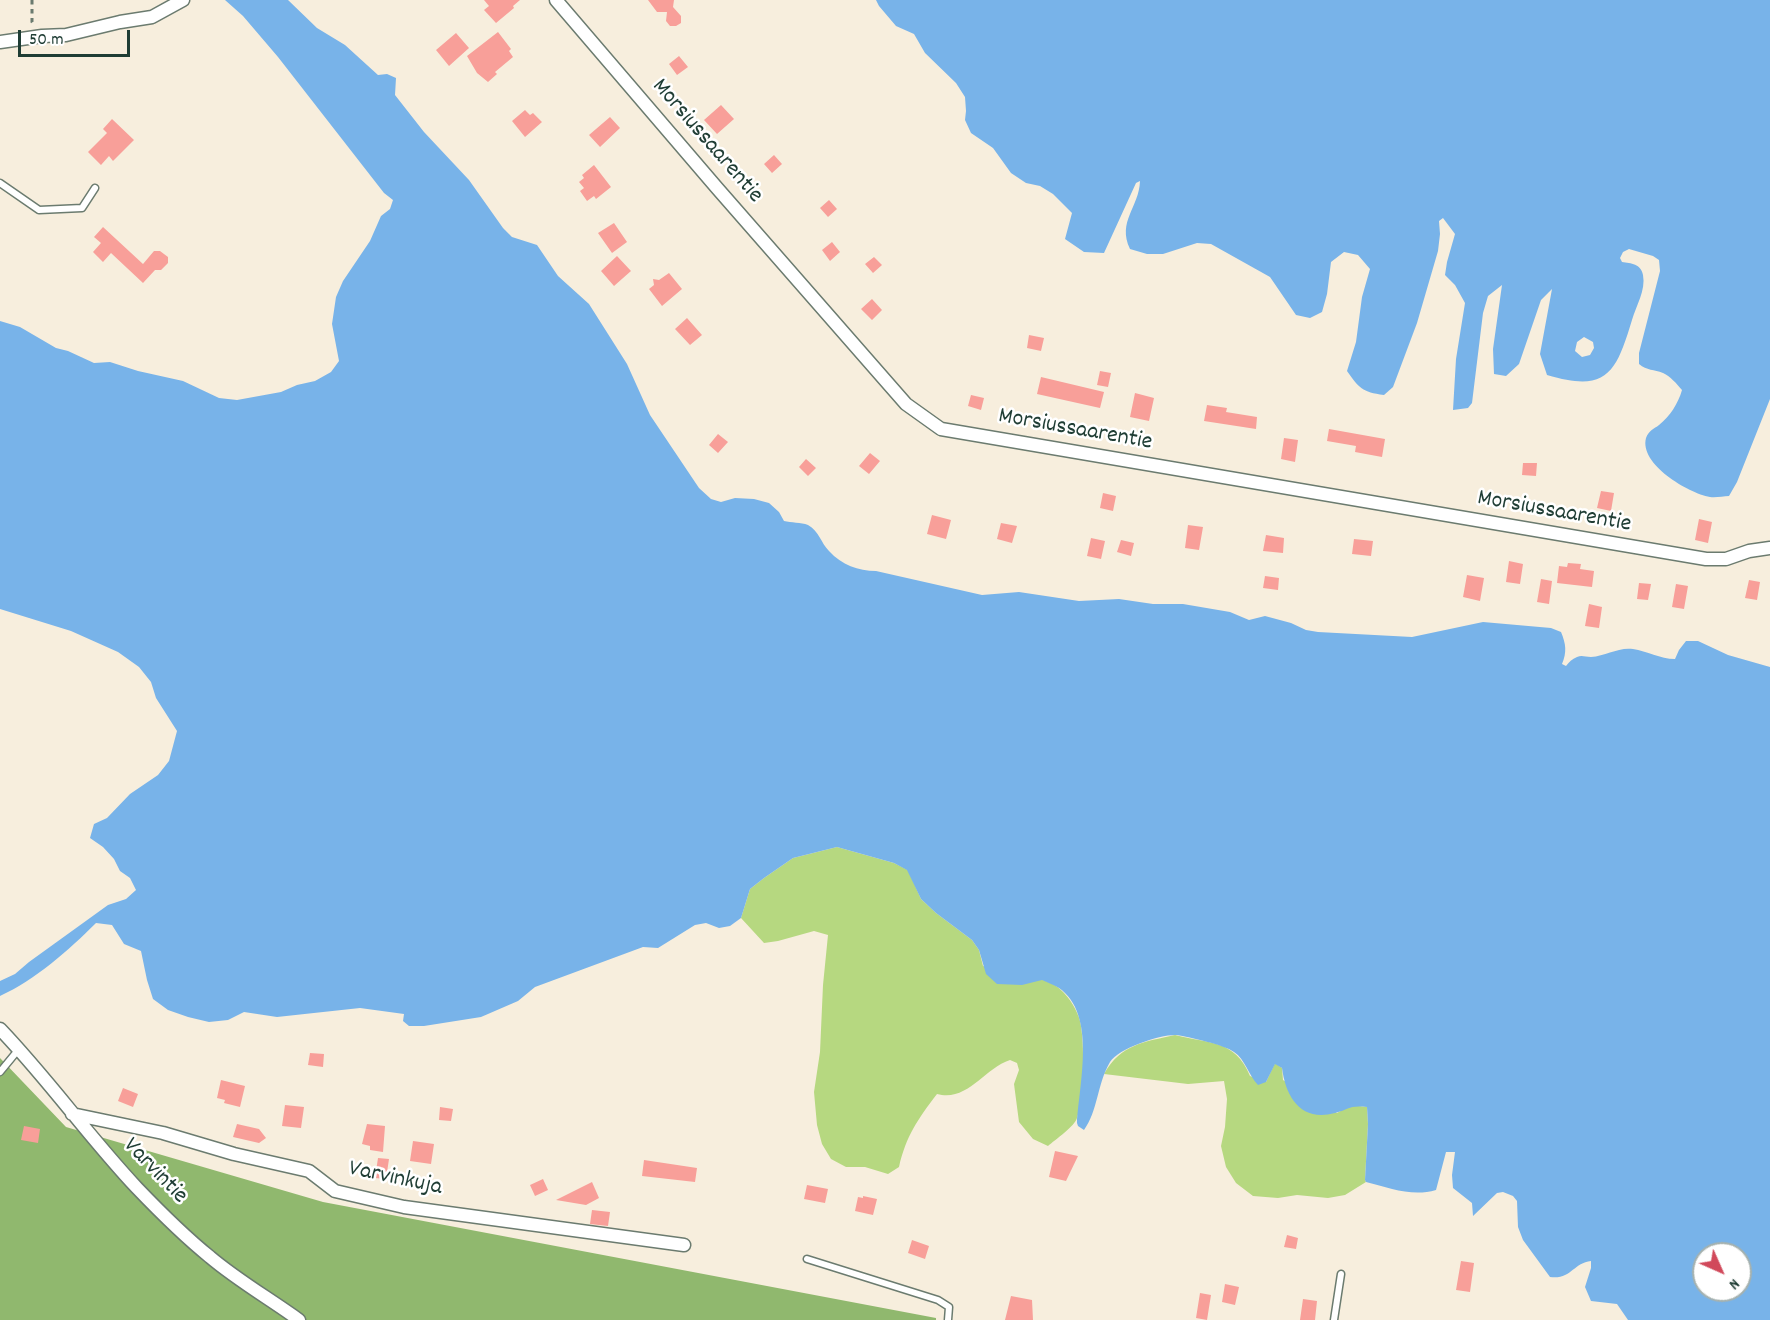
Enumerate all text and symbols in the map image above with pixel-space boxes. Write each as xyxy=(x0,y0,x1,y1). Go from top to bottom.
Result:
scale bar xyxy=(21,18,134,56)
text: 50 m xyxy=(29,28,64,53)
street label: Morsiussaarentie xyxy=(644,74,768,210)
street label: Morsiussaarentie xyxy=(996,403,1154,459)
street label: Morsiussaarentie xyxy=(1475,485,1633,541)
street label: Varvintie xyxy=(116,1133,192,1211)
street label: Varvinkuja xyxy=(346,1156,444,1204)
north arrow xyxy=(1692,1242,1752,1302)
text: N xyxy=(1723,1273,1745,1295)

